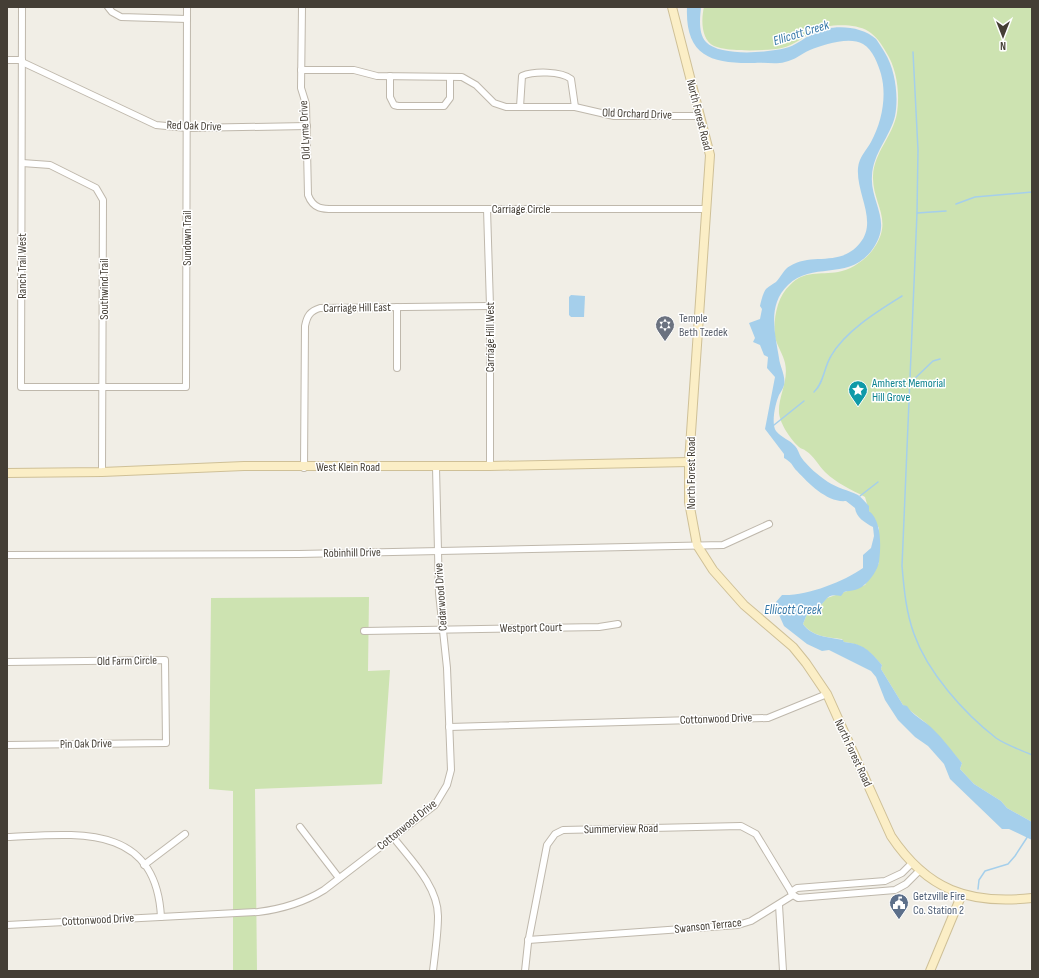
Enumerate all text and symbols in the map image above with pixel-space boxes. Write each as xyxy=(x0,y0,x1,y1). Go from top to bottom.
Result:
north arrow xyxy=(983,16,1023,56)
water label: Ellicott Creek xyxy=(771,17,832,49)
text: N xyxy=(1000,39,1006,52)
street label: North Forest Road xyxy=(683,78,715,152)
street label: Old Lyme Drive xyxy=(296,100,314,160)
street label: Old Orchard Drive xyxy=(602,105,672,123)
street label: Red Oak Drive xyxy=(166,118,222,134)
street label: Carriage Circle xyxy=(492,202,550,217)
street label: Sundown Trail xyxy=(180,210,195,266)
street label: Ranch Trail West xyxy=(15,233,30,299)
street label: Southwind Trail xyxy=(97,258,112,320)
street label: Carriage Hill East xyxy=(323,300,391,316)
street label: Carriage Hill West xyxy=(483,301,498,372)
place label: Temple Beth Tzedek xyxy=(679,311,728,340)
synagogue icon: Temple Beth Tzedek xyxy=(654,314,676,342)
place label: Amherst Memorial Hill Grove xyxy=(871,376,945,405)
place icon: Amherst Memorial Hill Grove xyxy=(847,379,869,407)
street label: North Forest Road xyxy=(684,437,699,509)
street label: West Klein Road xyxy=(316,460,380,475)
street label: Robinhill Drive xyxy=(323,545,381,561)
street label: Cedarwood Drive xyxy=(431,562,451,632)
water label: Ellicott Creek xyxy=(764,602,823,618)
street label: Westport Court xyxy=(500,620,563,636)
street label: Old Farm Circle xyxy=(97,653,157,669)
street label: Cottonwood Drive xyxy=(679,710,753,728)
street label: North Forest Road xyxy=(831,717,875,789)
street label: Pin Oak Drive xyxy=(60,736,112,752)
street label: Cottonwood Drive xyxy=(374,796,440,854)
street label: Summerview Road xyxy=(584,821,658,837)
place label: Getzville Fire Co. Station 2 xyxy=(913,889,965,918)
public building icon: Getzville Fire Co. Station 2 xyxy=(888,892,910,920)
street label: Cottonwood Drive xyxy=(61,911,135,929)
street label: Swanson Terrace xyxy=(674,915,743,937)

